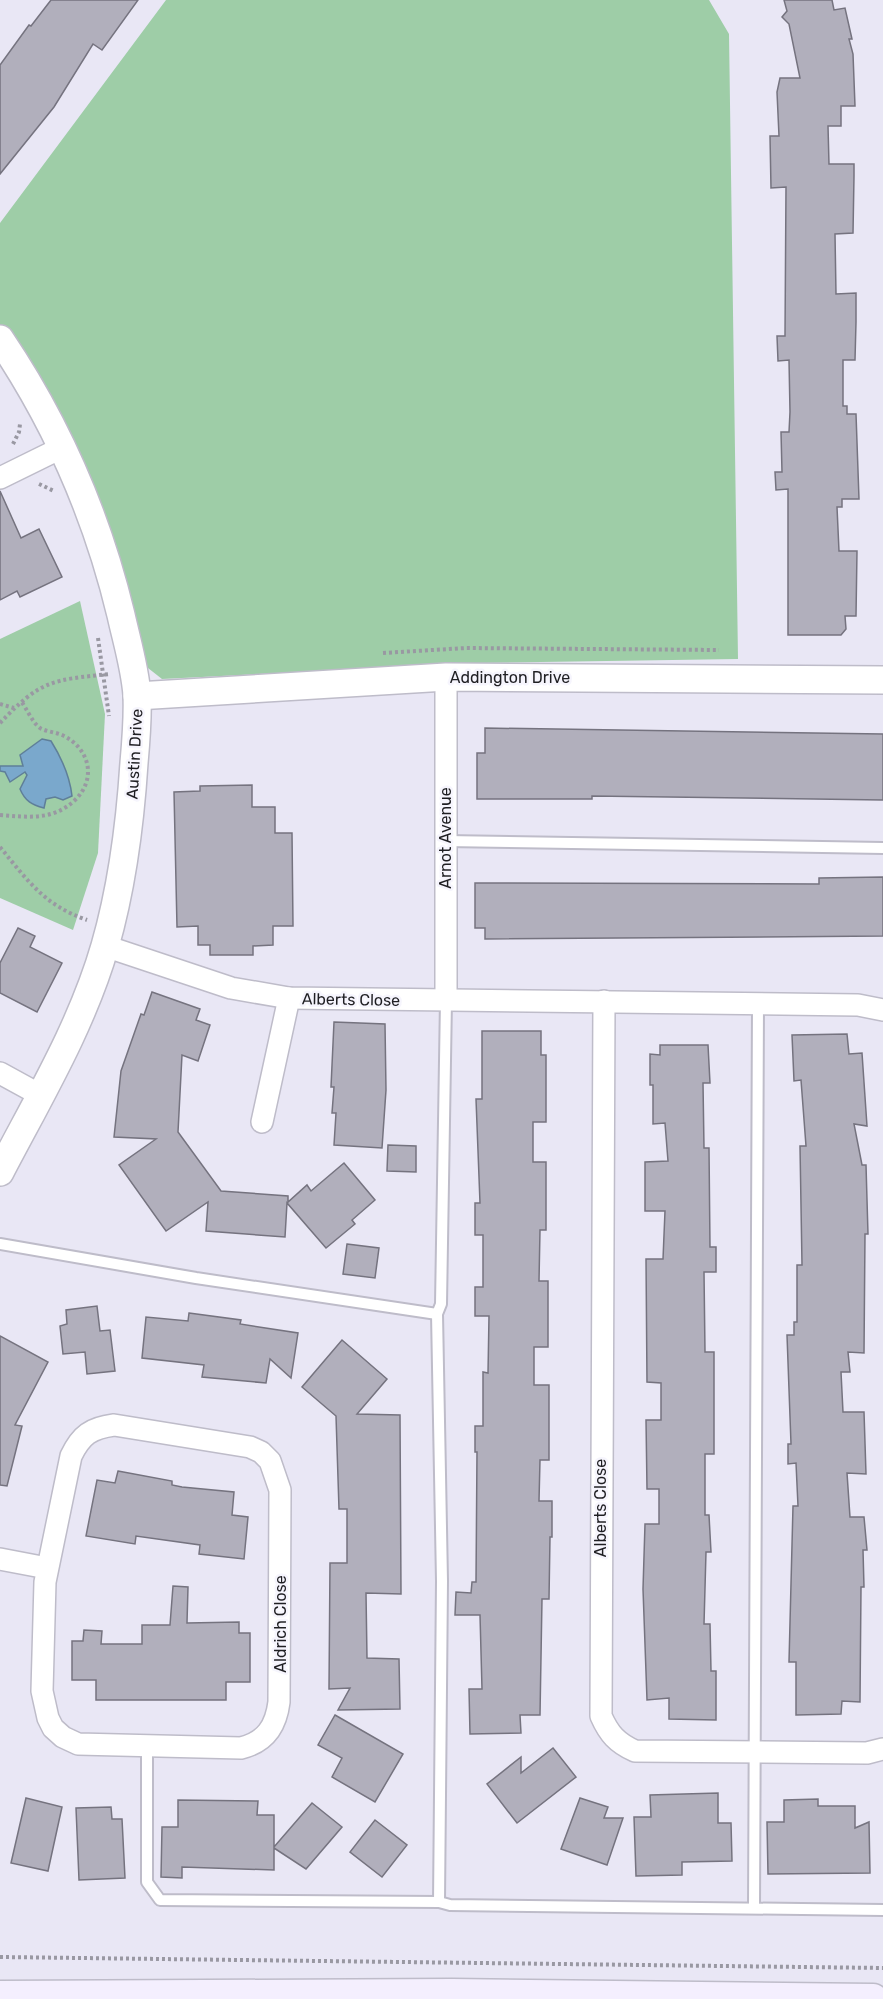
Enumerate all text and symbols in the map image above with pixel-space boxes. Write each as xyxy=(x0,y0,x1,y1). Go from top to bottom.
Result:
street label: Addington Drive xyxy=(450,668,570,687)
street label: Austin Drive xyxy=(123,708,146,800)
street label: Arnot Avenue xyxy=(436,787,455,889)
street label: Alberts Close xyxy=(302,989,400,1010)
street label: Alberts Close xyxy=(591,1459,610,1557)
street label: Aldrich Close xyxy=(271,1575,290,1673)

